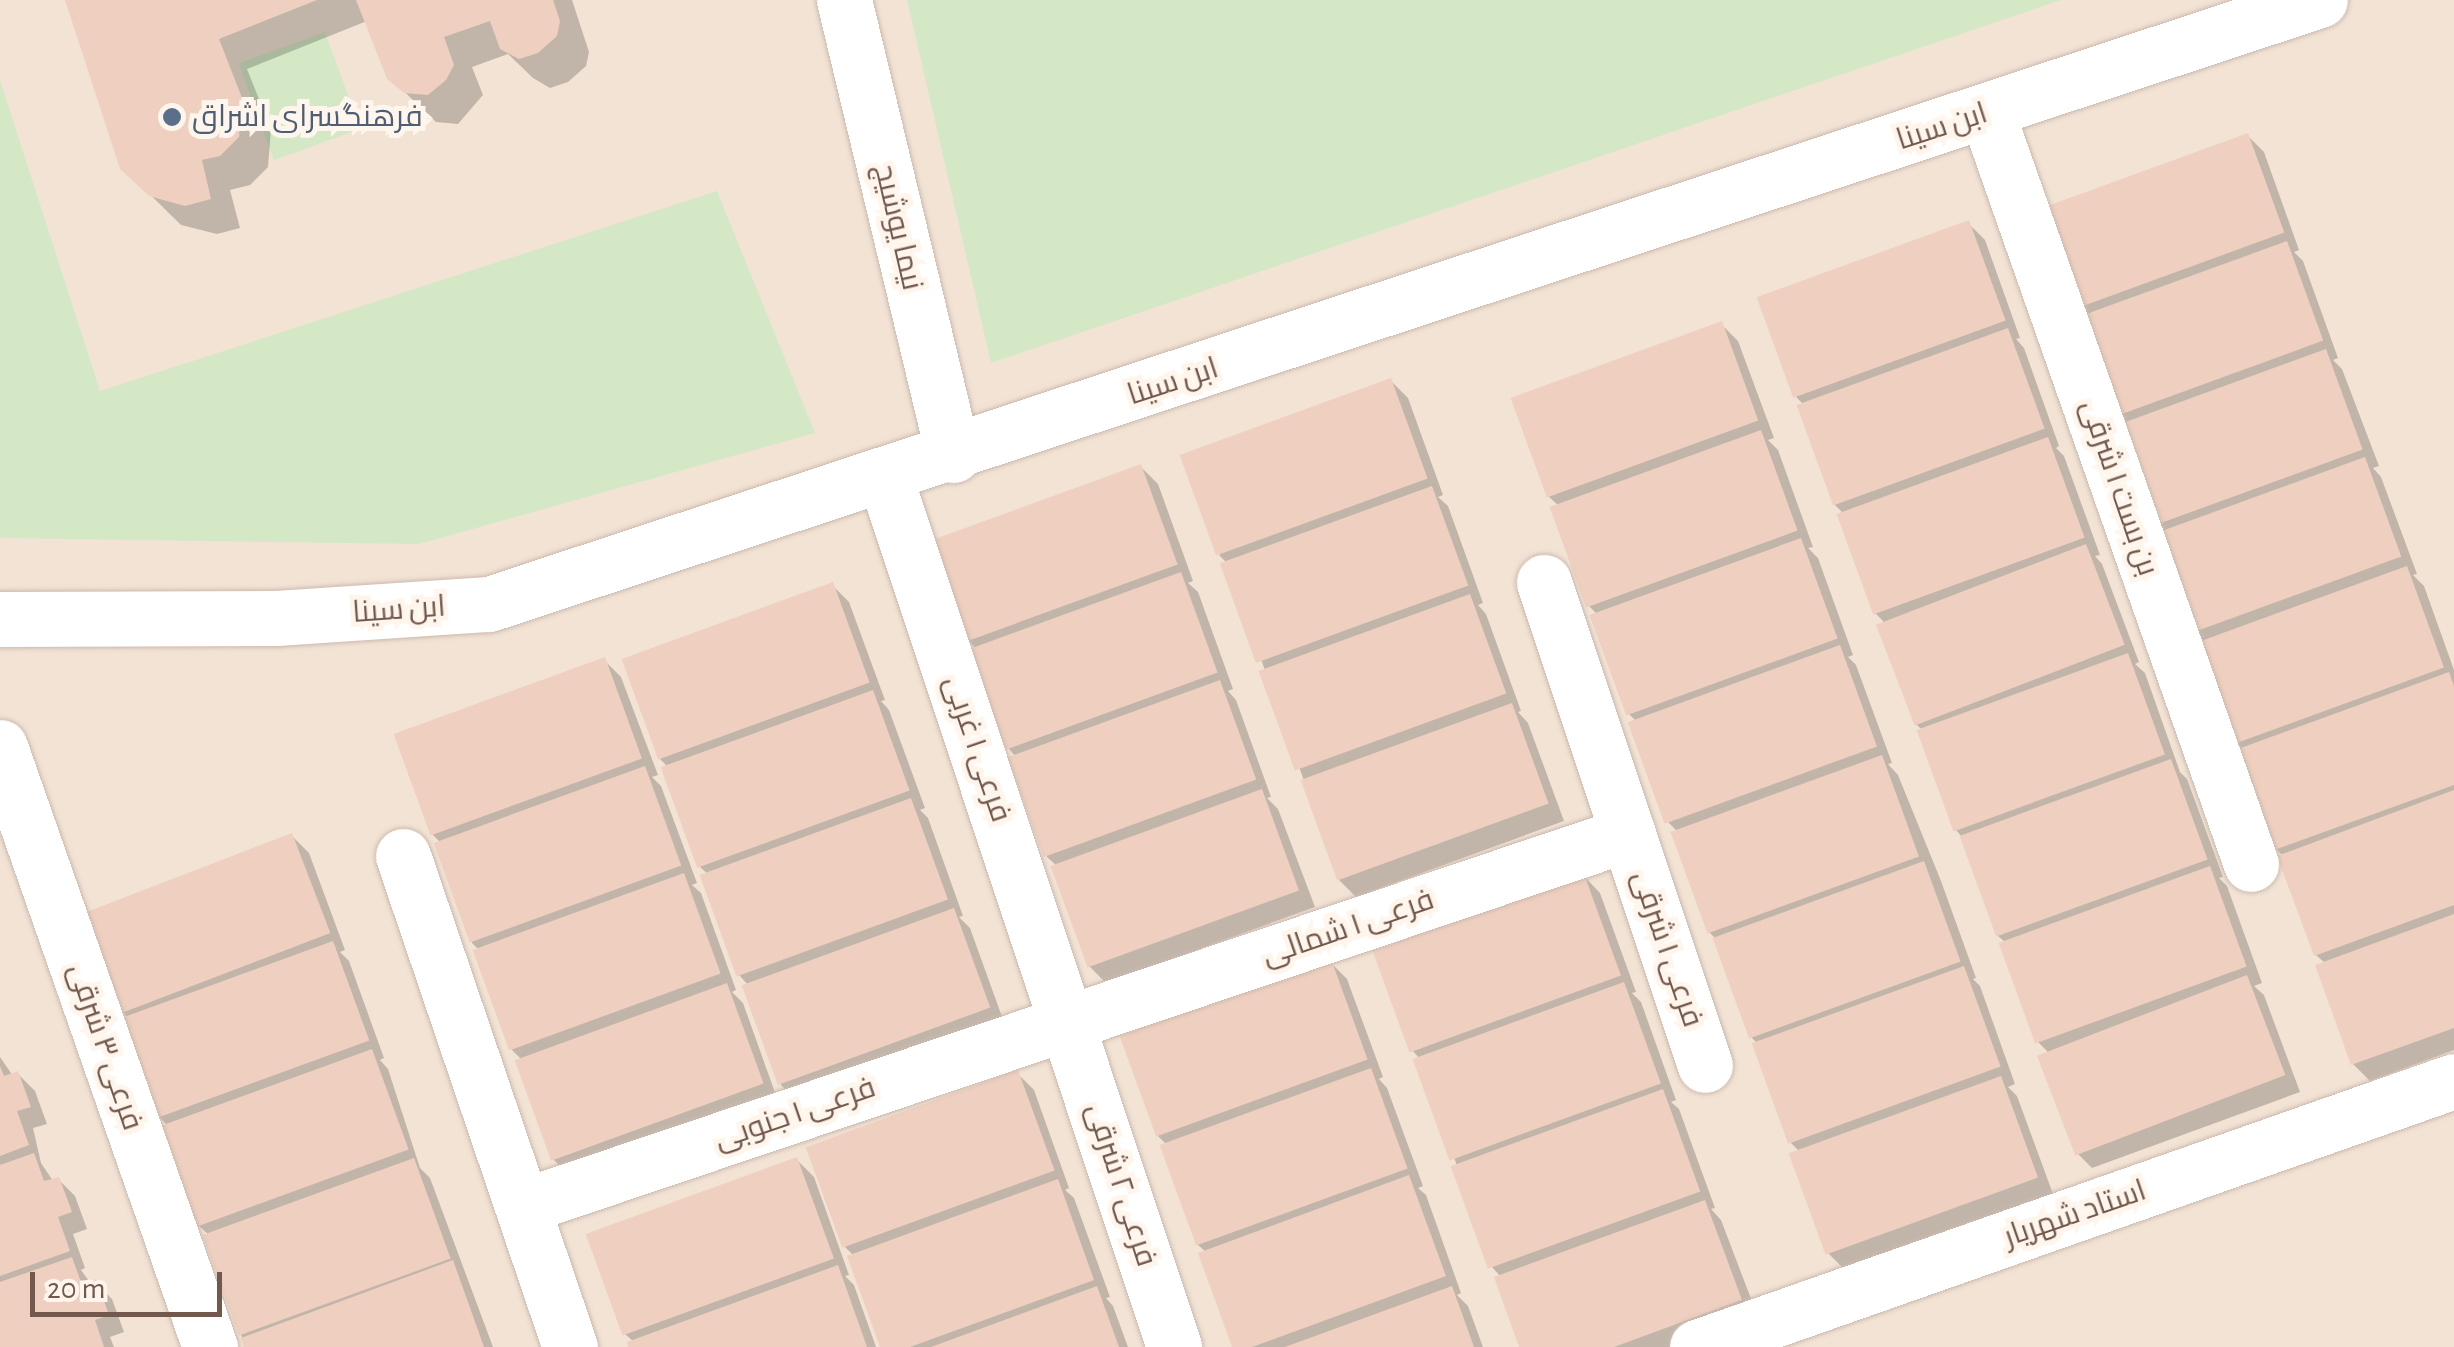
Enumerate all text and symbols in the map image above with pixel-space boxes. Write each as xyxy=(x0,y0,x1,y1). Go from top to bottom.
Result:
street label: ابن سینا xyxy=(1892,95,1992,159)
place label: فرهنگسرای اشراق xyxy=(192,99,423,135)
marker: فرهنگسرای اشراق xyxy=(161,106,183,128)
street label: نیما یوشیج xyxy=(866,160,930,294)
street label: ابن سینا xyxy=(1123,350,1223,414)
street label: بن بست ۱ شرقی xyxy=(2072,395,2166,581)
street label: ابن سینا xyxy=(351,589,447,631)
street label: فرعی ۱ غربی xyxy=(935,671,1019,827)
street label: فرعی ۱ شرقی xyxy=(1623,866,1711,1032)
street label: فرعی ۱ شمالی xyxy=(1257,882,1439,974)
street label: فرعی ۳ شرقی xyxy=(60,959,150,1135)
street label: فرعی ۱ جنوبی xyxy=(710,1070,880,1158)
street label: فرعی ۲ شرقی xyxy=(1078,1099,1164,1271)
street label: استاد شهریار xyxy=(1999,1173,2151,1255)
scale bar xyxy=(35,1252,228,1314)
text: 20 m xyxy=(47,1274,105,1304)

